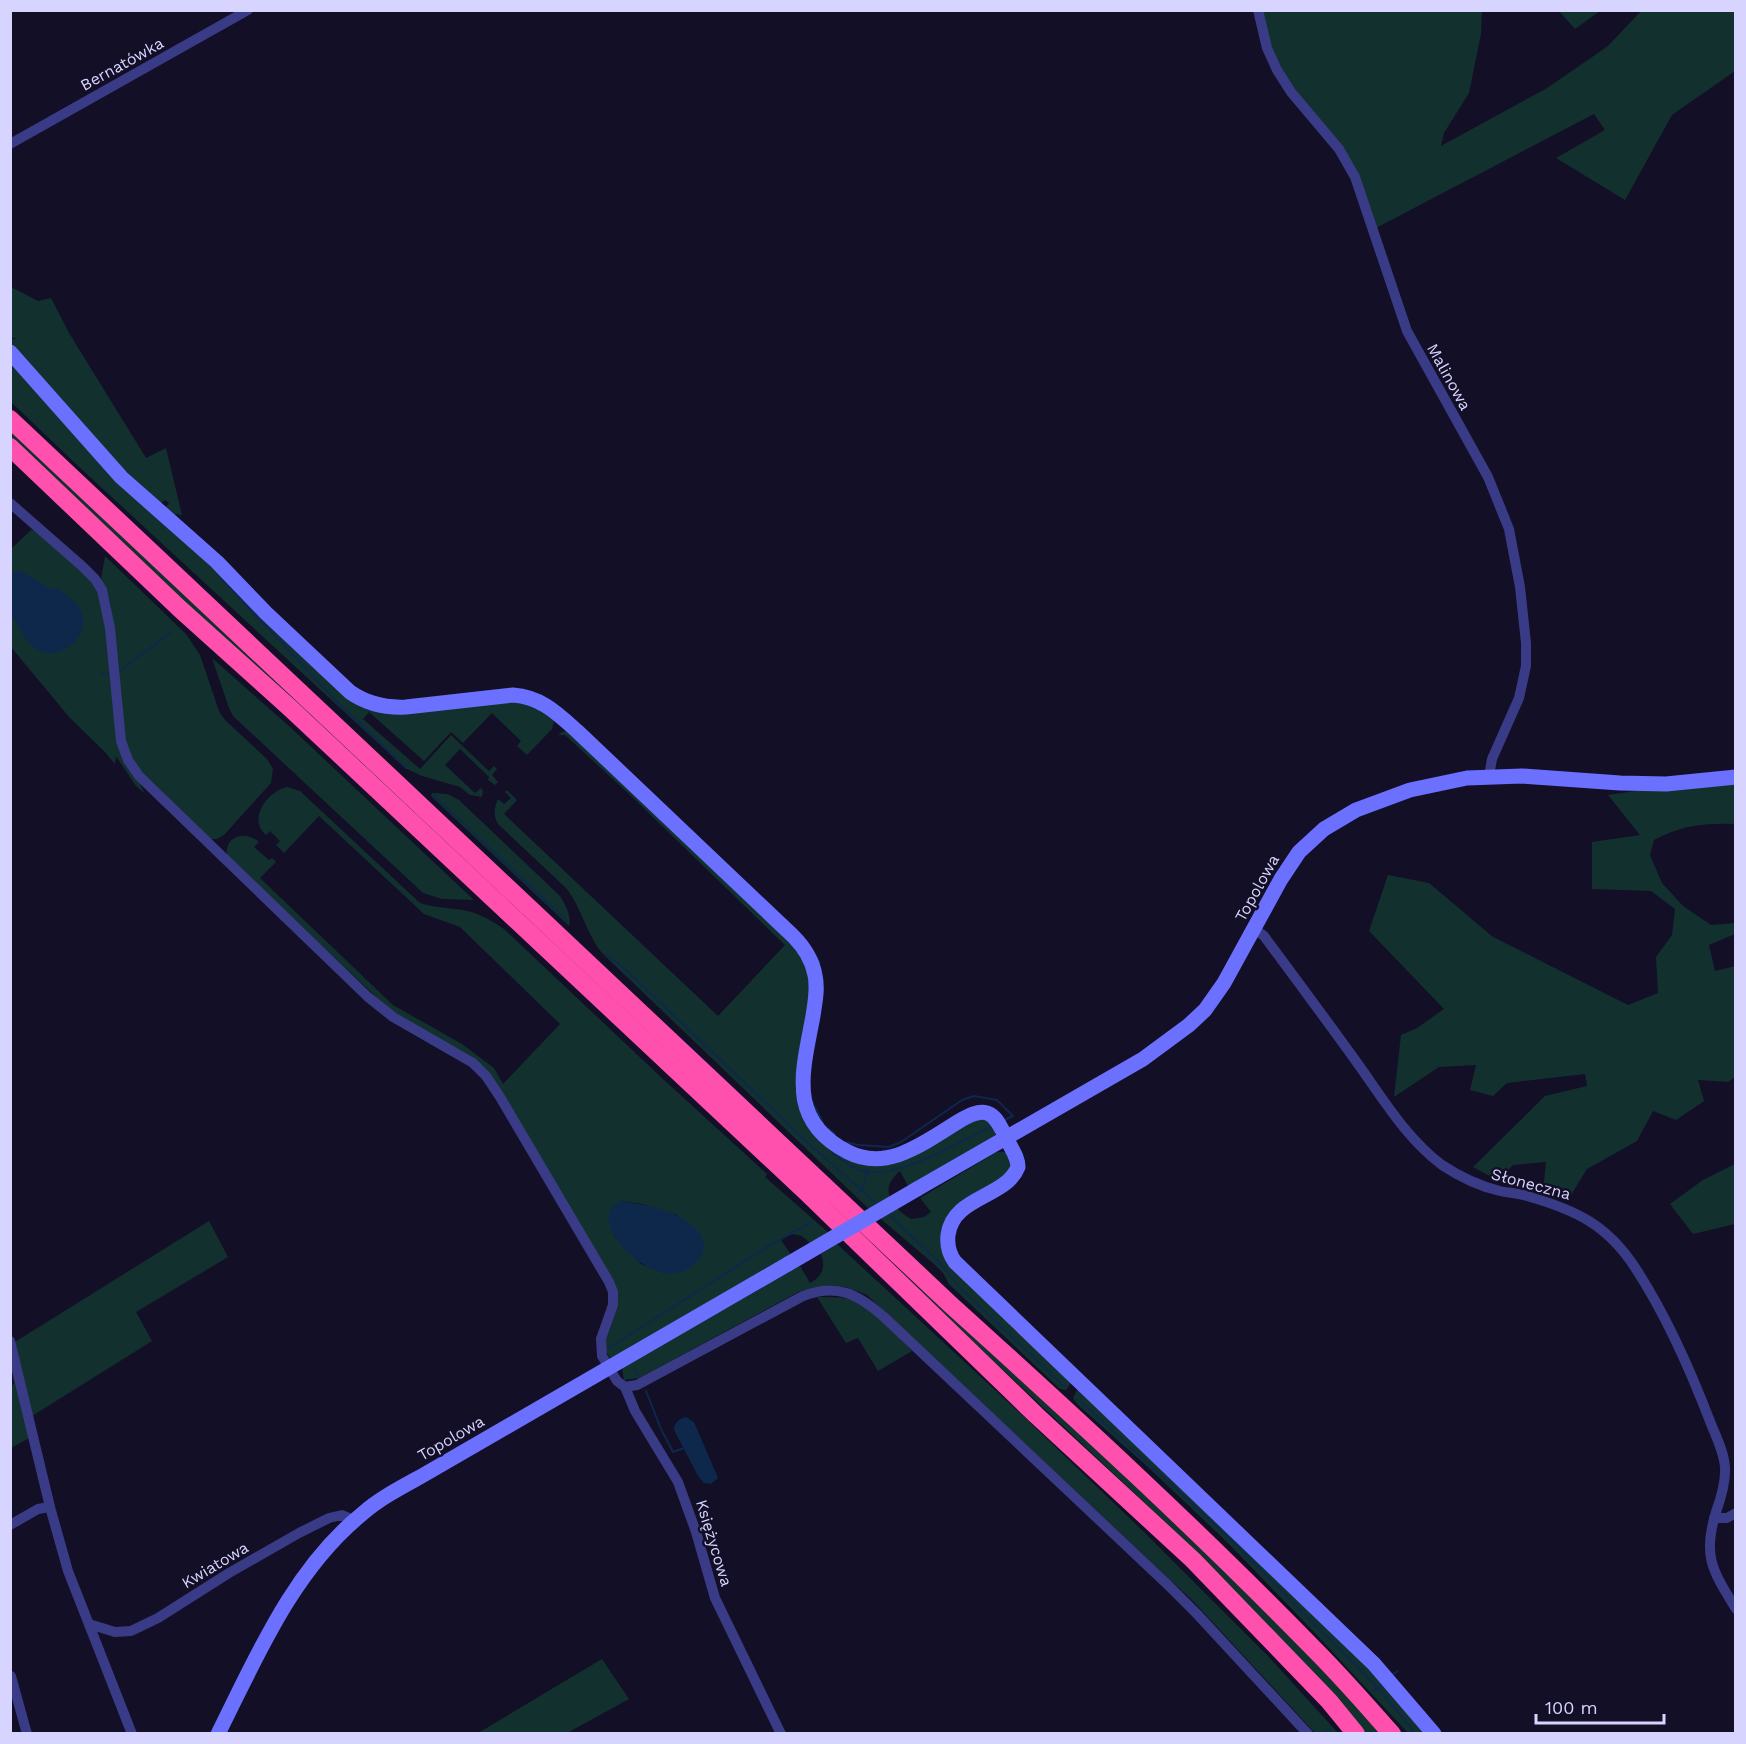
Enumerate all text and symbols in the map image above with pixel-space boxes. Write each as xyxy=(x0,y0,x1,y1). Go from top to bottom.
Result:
street label: Bernatówka xyxy=(77,33,167,95)
street label: Malinowa xyxy=(1423,340,1475,414)
street label: Topolowa xyxy=(1231,851,1283,925)
street label: Słoneczna xyxy=(1489,1164,1573,1204)
street label: Topolowa xyxy=(414,1411,488,1465)
street label: Księżycowa xyxy=(692,1497,736,1589)
street label: Kwiatowa xyxy=(178,1538,252,1592)
scale bar xyxy=(1536,1687,1664,1725)
text: 100 m xyxy=(1545,1697,1598,1718)

